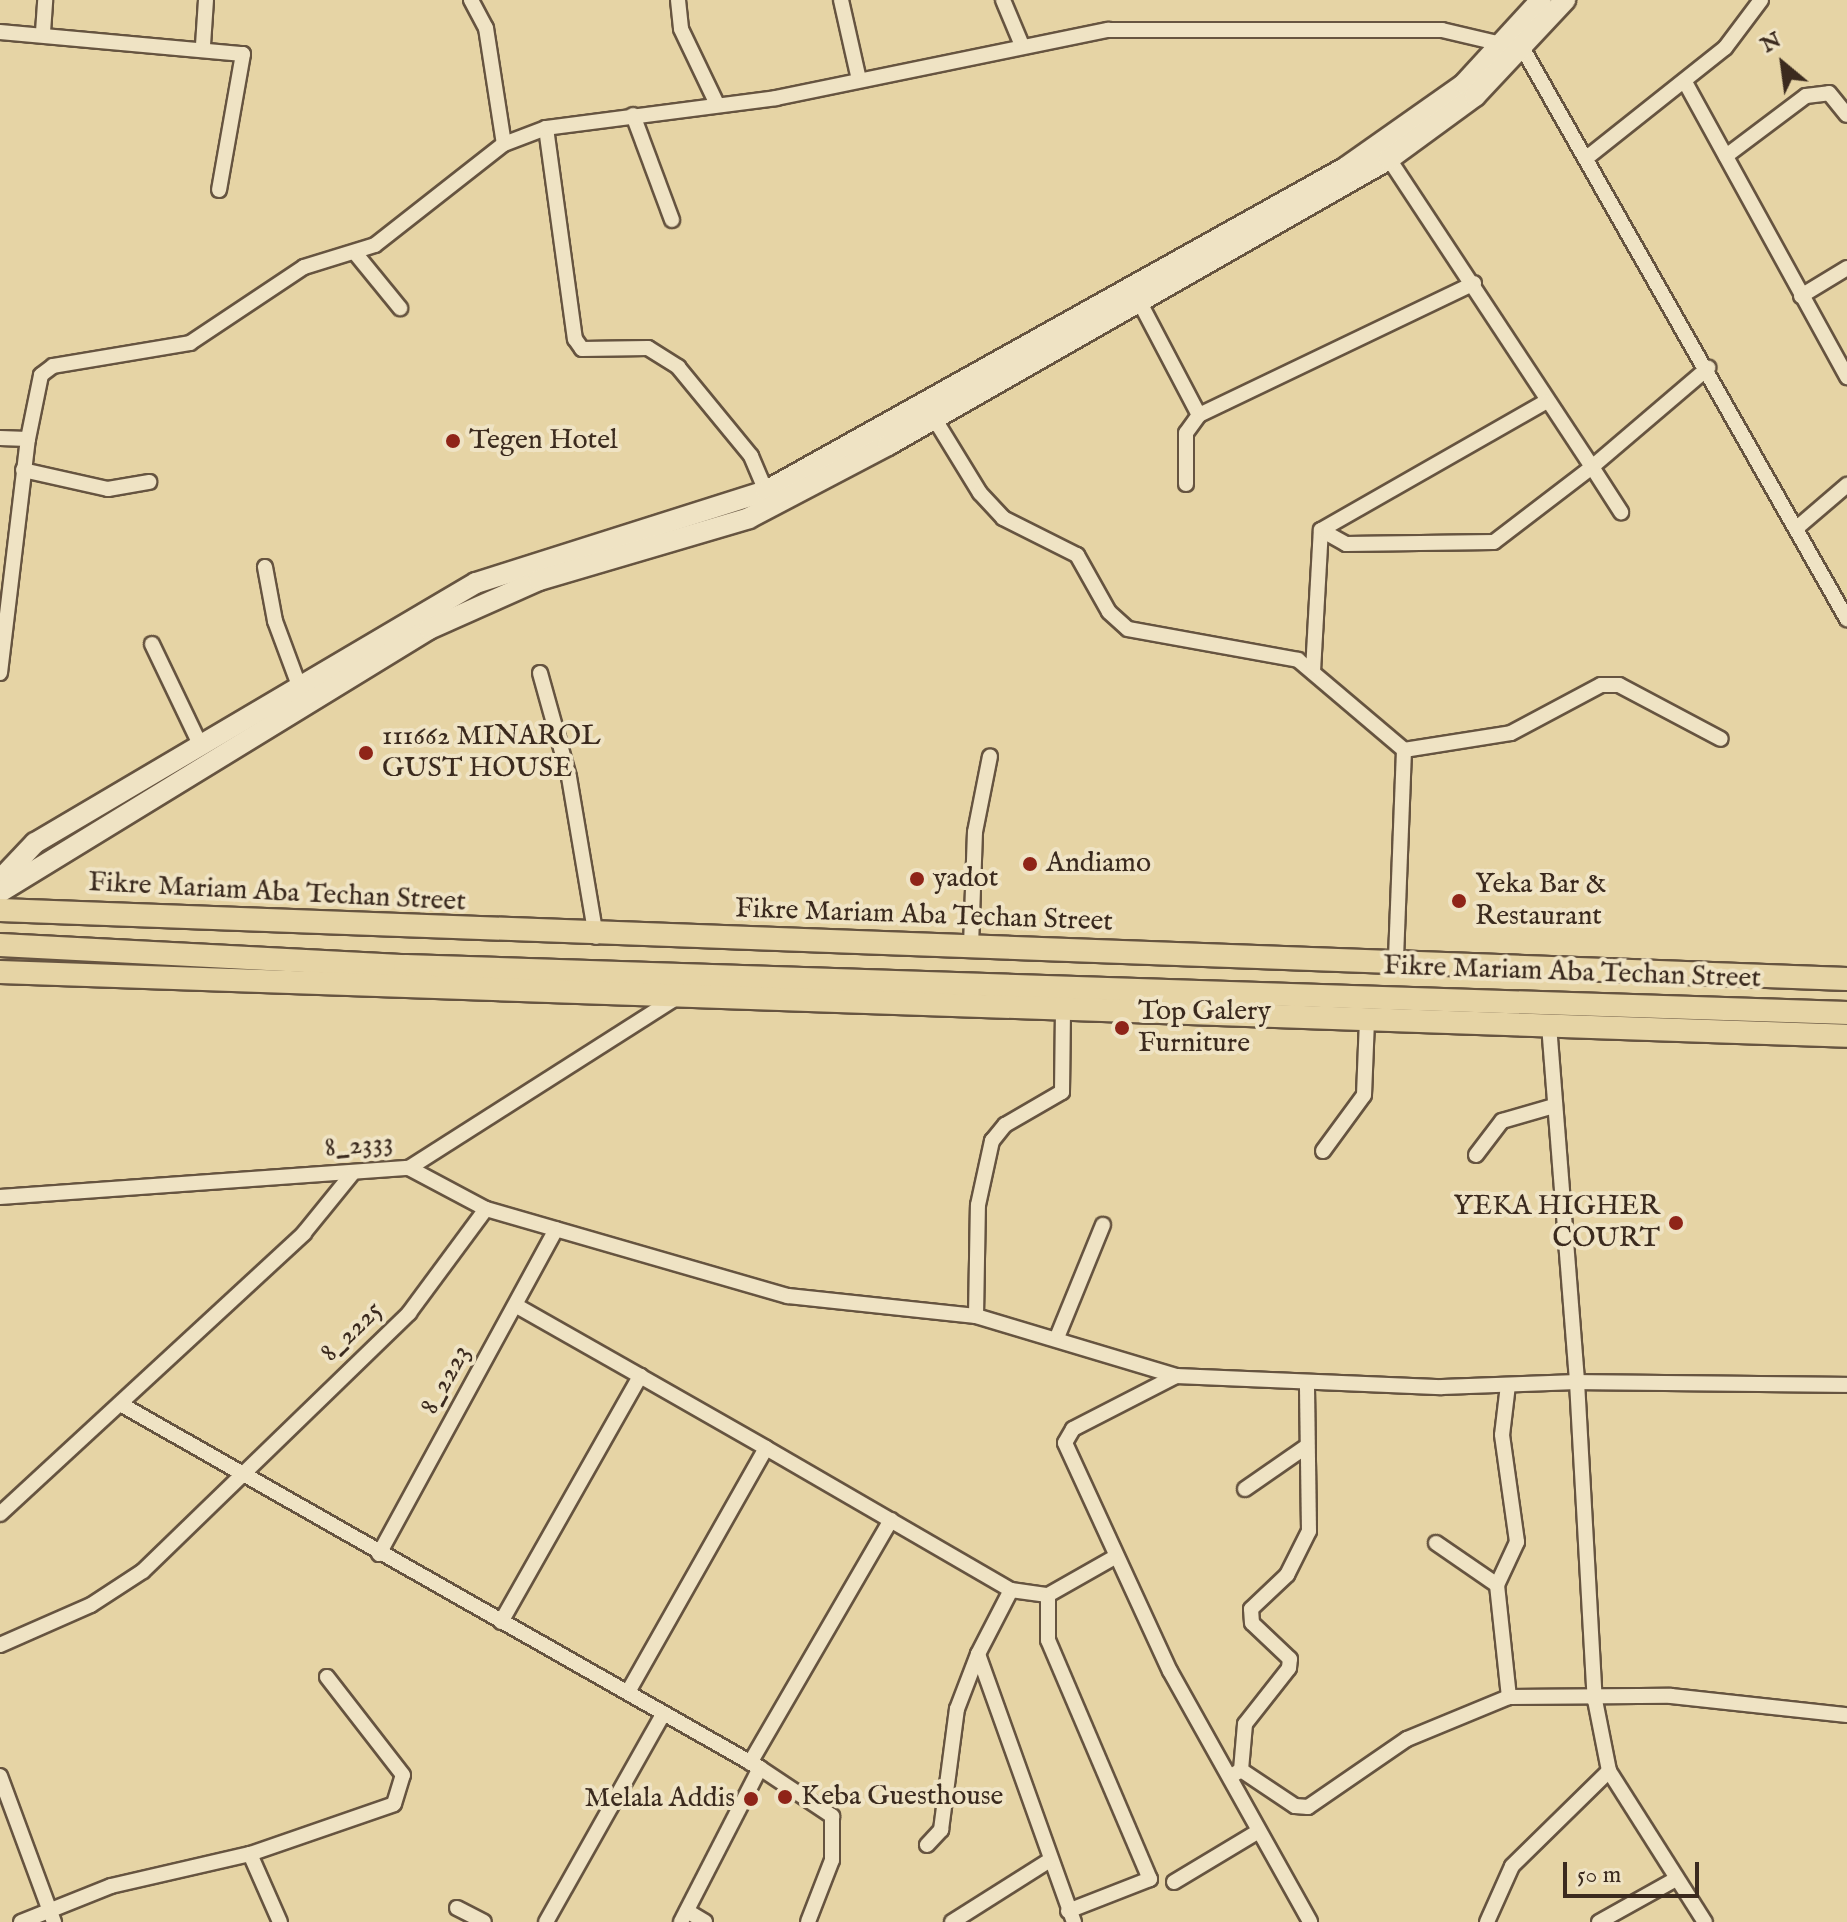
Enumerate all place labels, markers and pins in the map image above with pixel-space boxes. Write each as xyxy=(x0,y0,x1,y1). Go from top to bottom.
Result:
place label: Tegen Hotel xyxy=(469,424,618,458)
marker: Tegen Hotel xyxy=(444,432,462,450)
place label: 111662 MINAROL GUST HOUSE xyxy=(382,720,601,786)
marker: 111662 MINAROL GUST HOUSE xyxy=(357,744,375,762)
place label: Andiamo xyxy=(1046,847,1151,881)
marker: Andiamo xyxy=(1021,855,1039,873)
place label: yadot xyxy=(933,862,998,896)
place label: Yeka Bar & Restaurant xyxy=(1475,868,1607,934)
marker: yadot xyxy=(908,870,926,888)
marker: Yeka Bar & Restaurant xyxy=(1450,892,1468,910)
place label: Top Galery Furniture xyxy=(1138,995,1271,1061)
marker: Top Galery Furniture xyxy=(1113,1019,1131,1037)
place label: YEKA HIGHER COURT xyxy=(1453,1190,1660,1256)
marker: YEKA HIGHER COURT xyxy=(1667,1214,1685,1232)
place label: Keba Guesthouse xyxy=(801,1780,1003,1814)
place label: Melala Addis xyxy=(584,1782,735,1816)
marker: Keba Guesthouse xyxy=(776,1788,794,1806)
marker: Melala Addis xyxy=(742,1790,760,1808)

